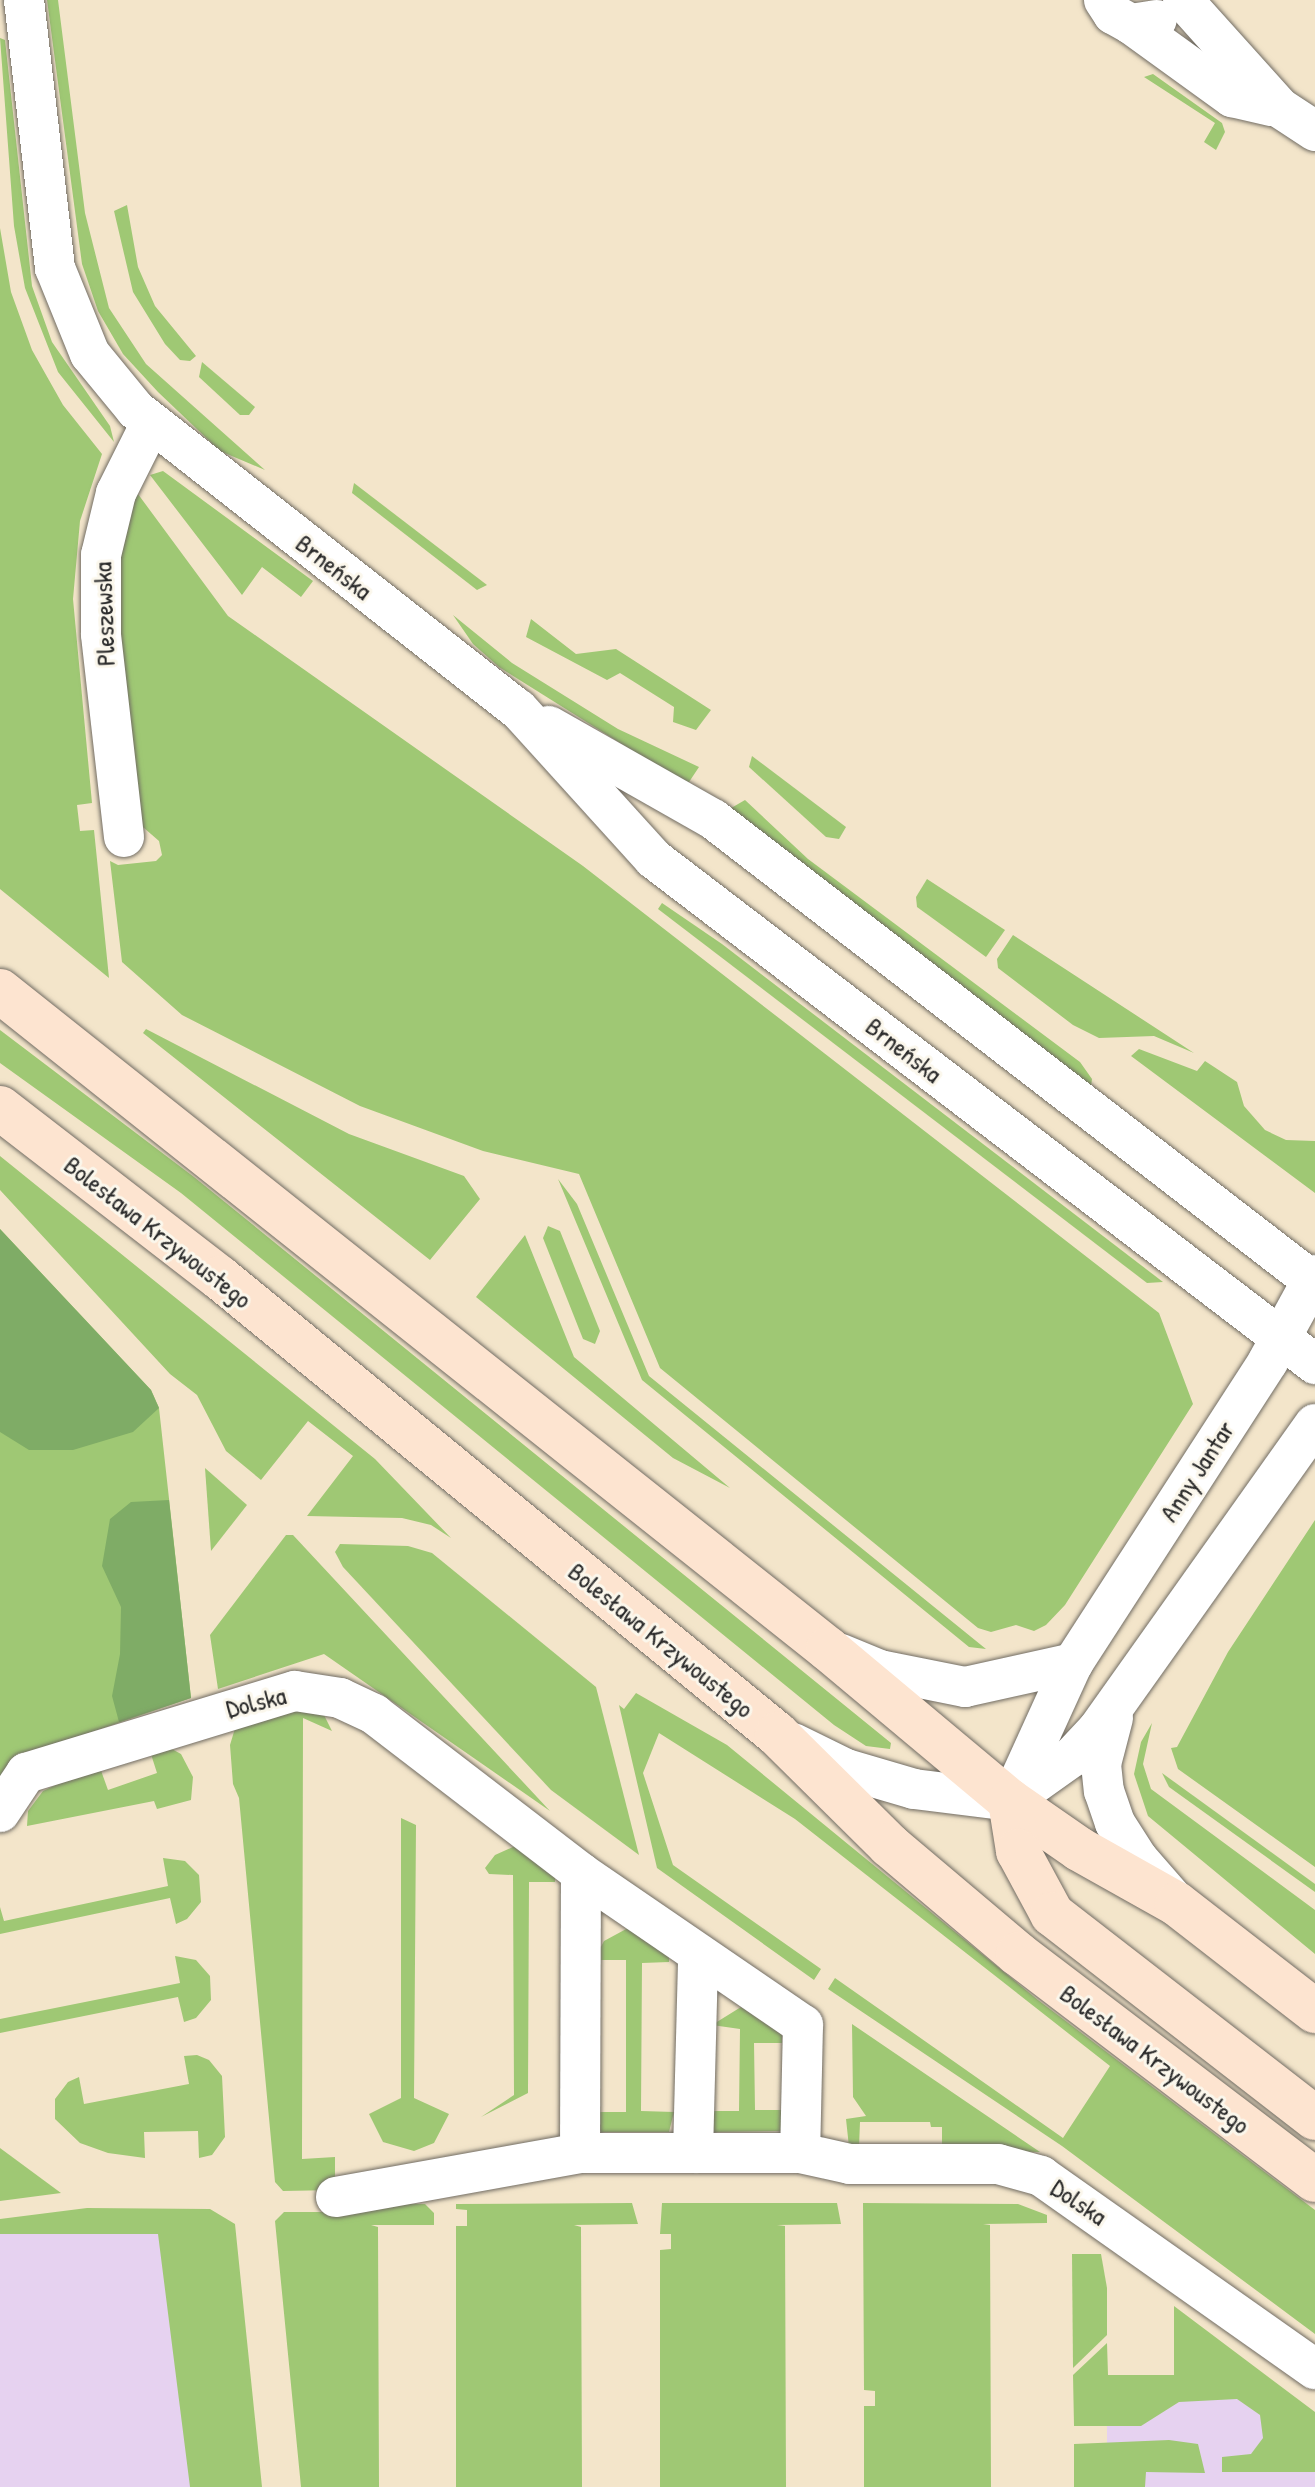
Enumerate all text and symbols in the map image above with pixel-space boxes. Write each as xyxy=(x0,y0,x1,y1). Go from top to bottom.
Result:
street label: Brneńska xyxy=(290,528,378,606)
street label: Pleszewska xyxy=(87,561,121,667)
street label: Brneńska xyxy=(860,1011,948,1089)
street label: Bolesława Krzywoustego xyxy=(58,1149,258,1315)
street label: Anny Jantar xyxy=(1153,1415,1241,1527)
street label: Bolesława Krzywoustego xyxy=(562,1556,760,1724)
street label: Dolska xyxy=(223,1680,289,1724)
street label: Bolesława Krzywoustego xyxy=(1054,1978,1256,2140)
street label: Dolska xyxy=(1045,2172,1113,2232)

